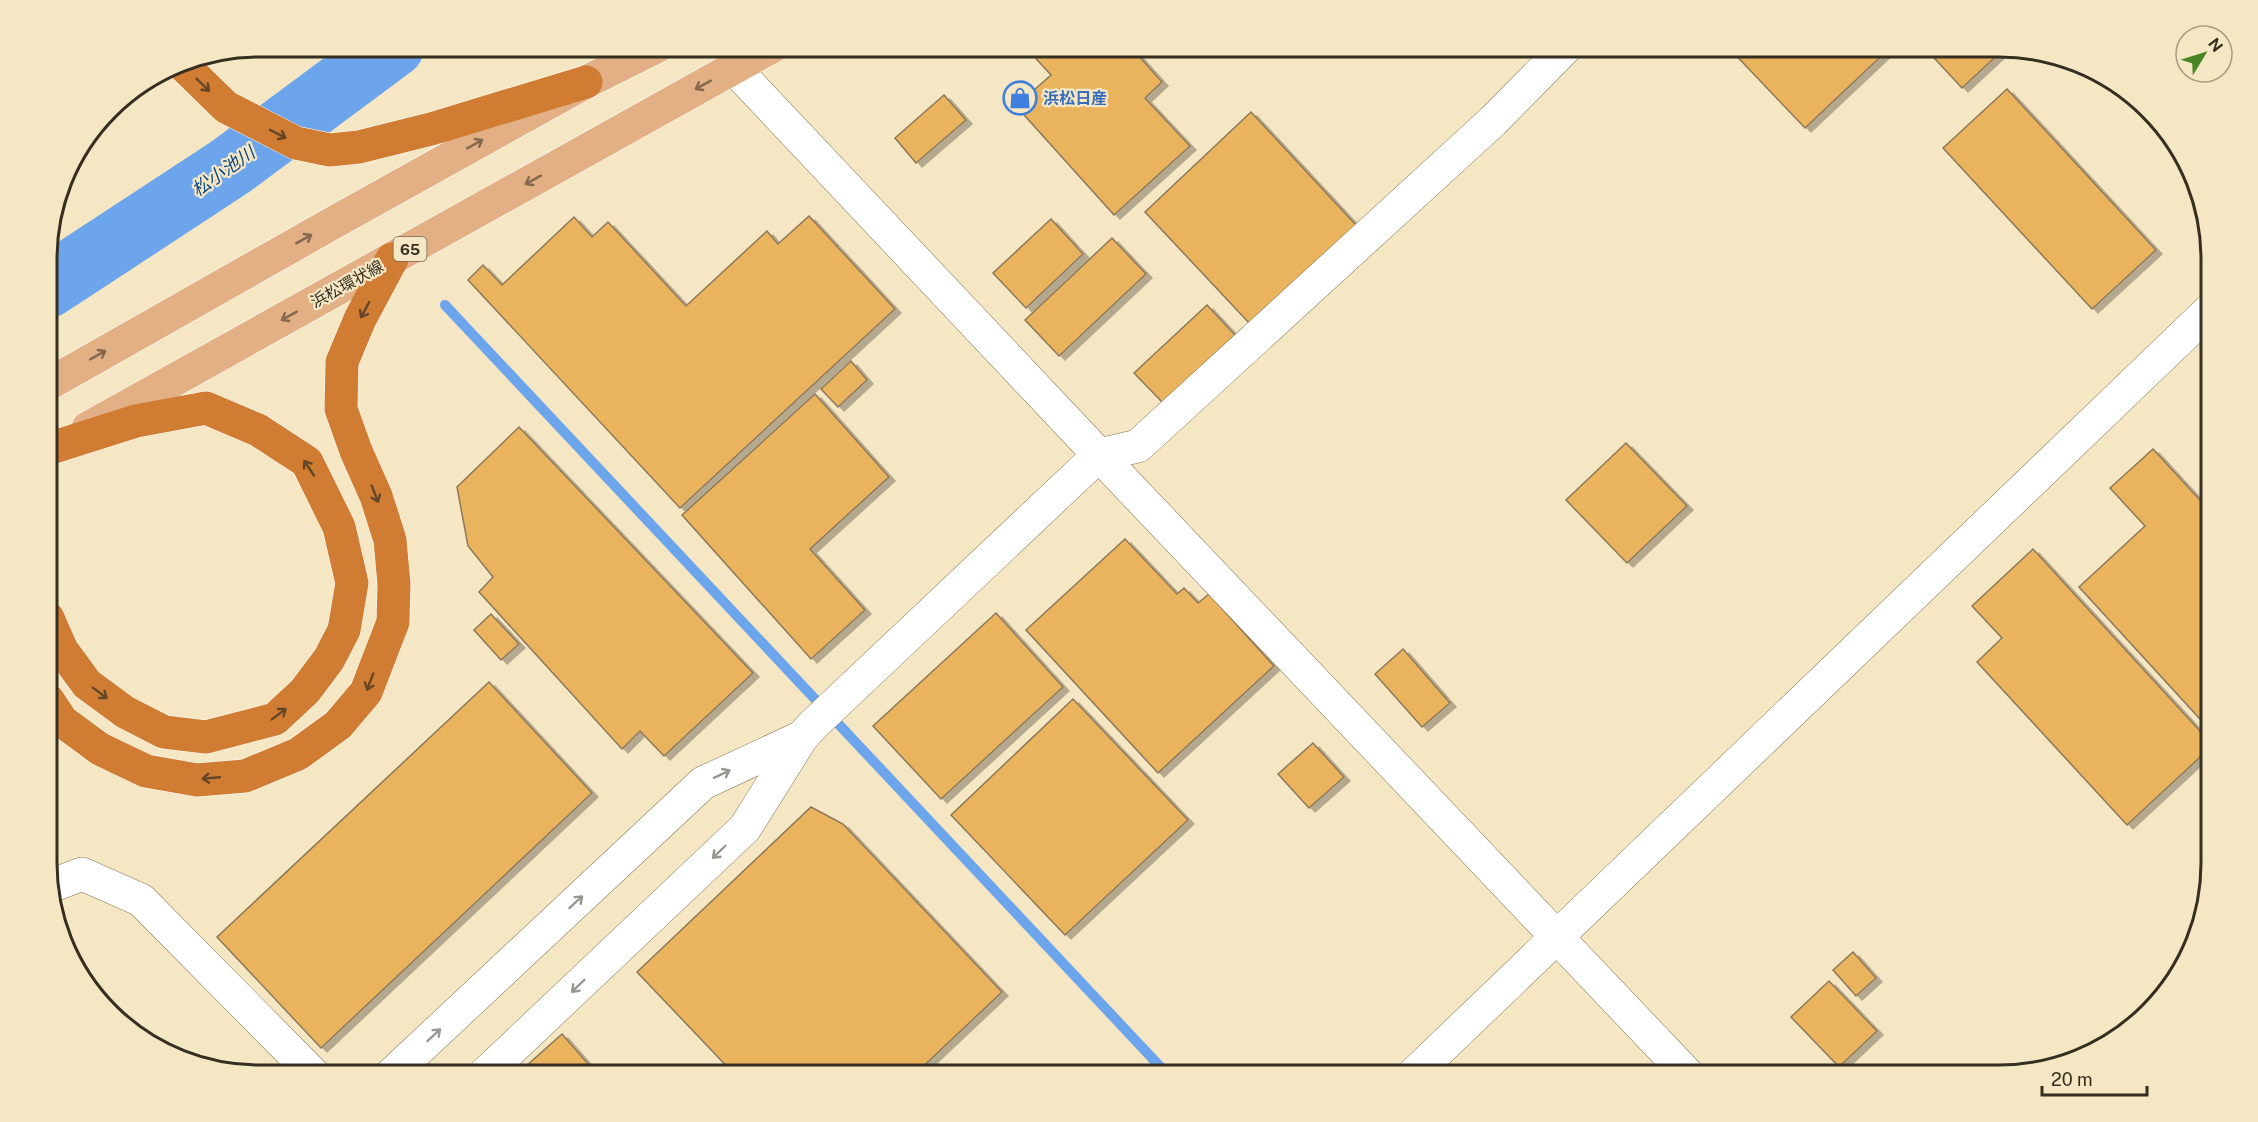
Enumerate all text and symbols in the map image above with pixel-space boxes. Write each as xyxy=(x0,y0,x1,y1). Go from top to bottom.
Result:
north arrow xyxy=(2174,24,2234,84)
text: N xyxy=(2204,34,2227,56)
one-way arrow xyxy=(195,77,210,92)
one-way arrow xyxy=(695,80,713,91)
shop icon: 浜松日産 xyxy=(1002,80,1038,116)
place label: 浜松日産 xyxy=(1043,89,1107,108)
one-way arrow xyxy=(269,128,286,140)
one-way arrow xyxy=(465,138,483,149)
water label: 松小池川 xyxy=(187,141,260,200)
one-way arrow xyxy=(525,174,542,186)
one-way arrow xyxy=(295,233,312,245)
road number: 65 xyxy=(394,237,426,261)
street label: 浜松環状線 xyxy=(307,256,387,312)
one-way arrow xyxy=(359,301,371,318)
one-way arrow xyxy=(281,310,298,322)
one-way arrow xyxy=(89,349,106,361)
one-way arrow xyxy=(302,459,315,476)
one-way arrow xyxy=(370,484,381,503)
one-way arrow xyxy=(364,672,375,691)
one-way arrow xyxy=(91,687,107,700)
one-way arrow xyxy=(271,707,287,720)
one-way arrow xyxy=(713,768,731,780)
one-way arrow xyxy=(201,773,221,784)
one-way arrow xyxy=(712,844,727,859)
one-way arrow xyxy=(569,895,584,909)
one-way arrow xyxy=(571,979,586,993)
one-way arrow xyxy=(426,1029,441,1043)
scale bar xyxy=(2042,1059,2147,1097)
text: 20 m xyxy=(2051,1069,2093,1090)

